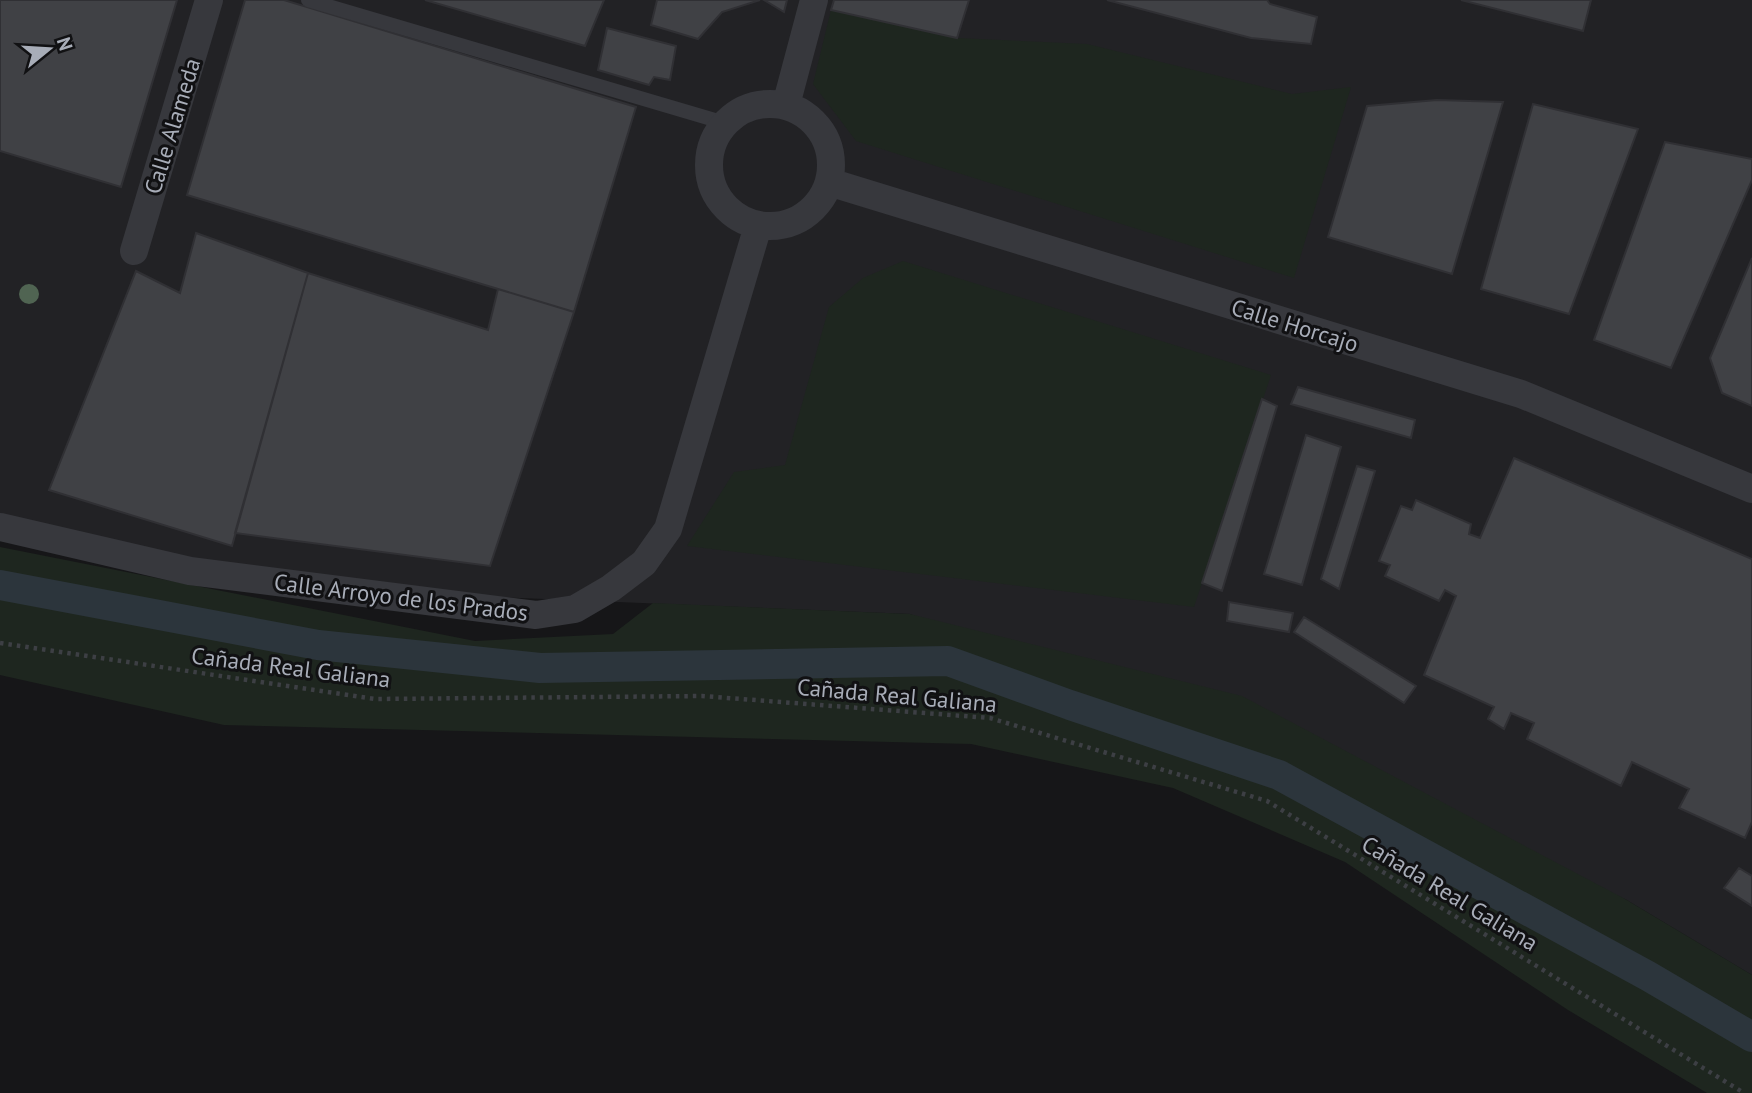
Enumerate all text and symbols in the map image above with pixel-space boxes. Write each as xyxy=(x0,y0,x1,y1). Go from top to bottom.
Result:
north arrow xyxy=(14,14,84,84)
text: N xyxy=(52,34,79,53)
street label: Calle Alameda xyxy=(138,55,206,197)
street label: Calle Horcajo xyxy=(1228,292,1362,358)
street label: Calle Arroyo de los Prados xyxy=(272,567,530,627)
street label: Cañada Real Galiana xyxy=(190,640,392,694)
street label: Cañada Real Galiana xyxy=(796,672,998,718)
street label: Cañada Real Galiana xyxy=(1357,829,1543,957)

